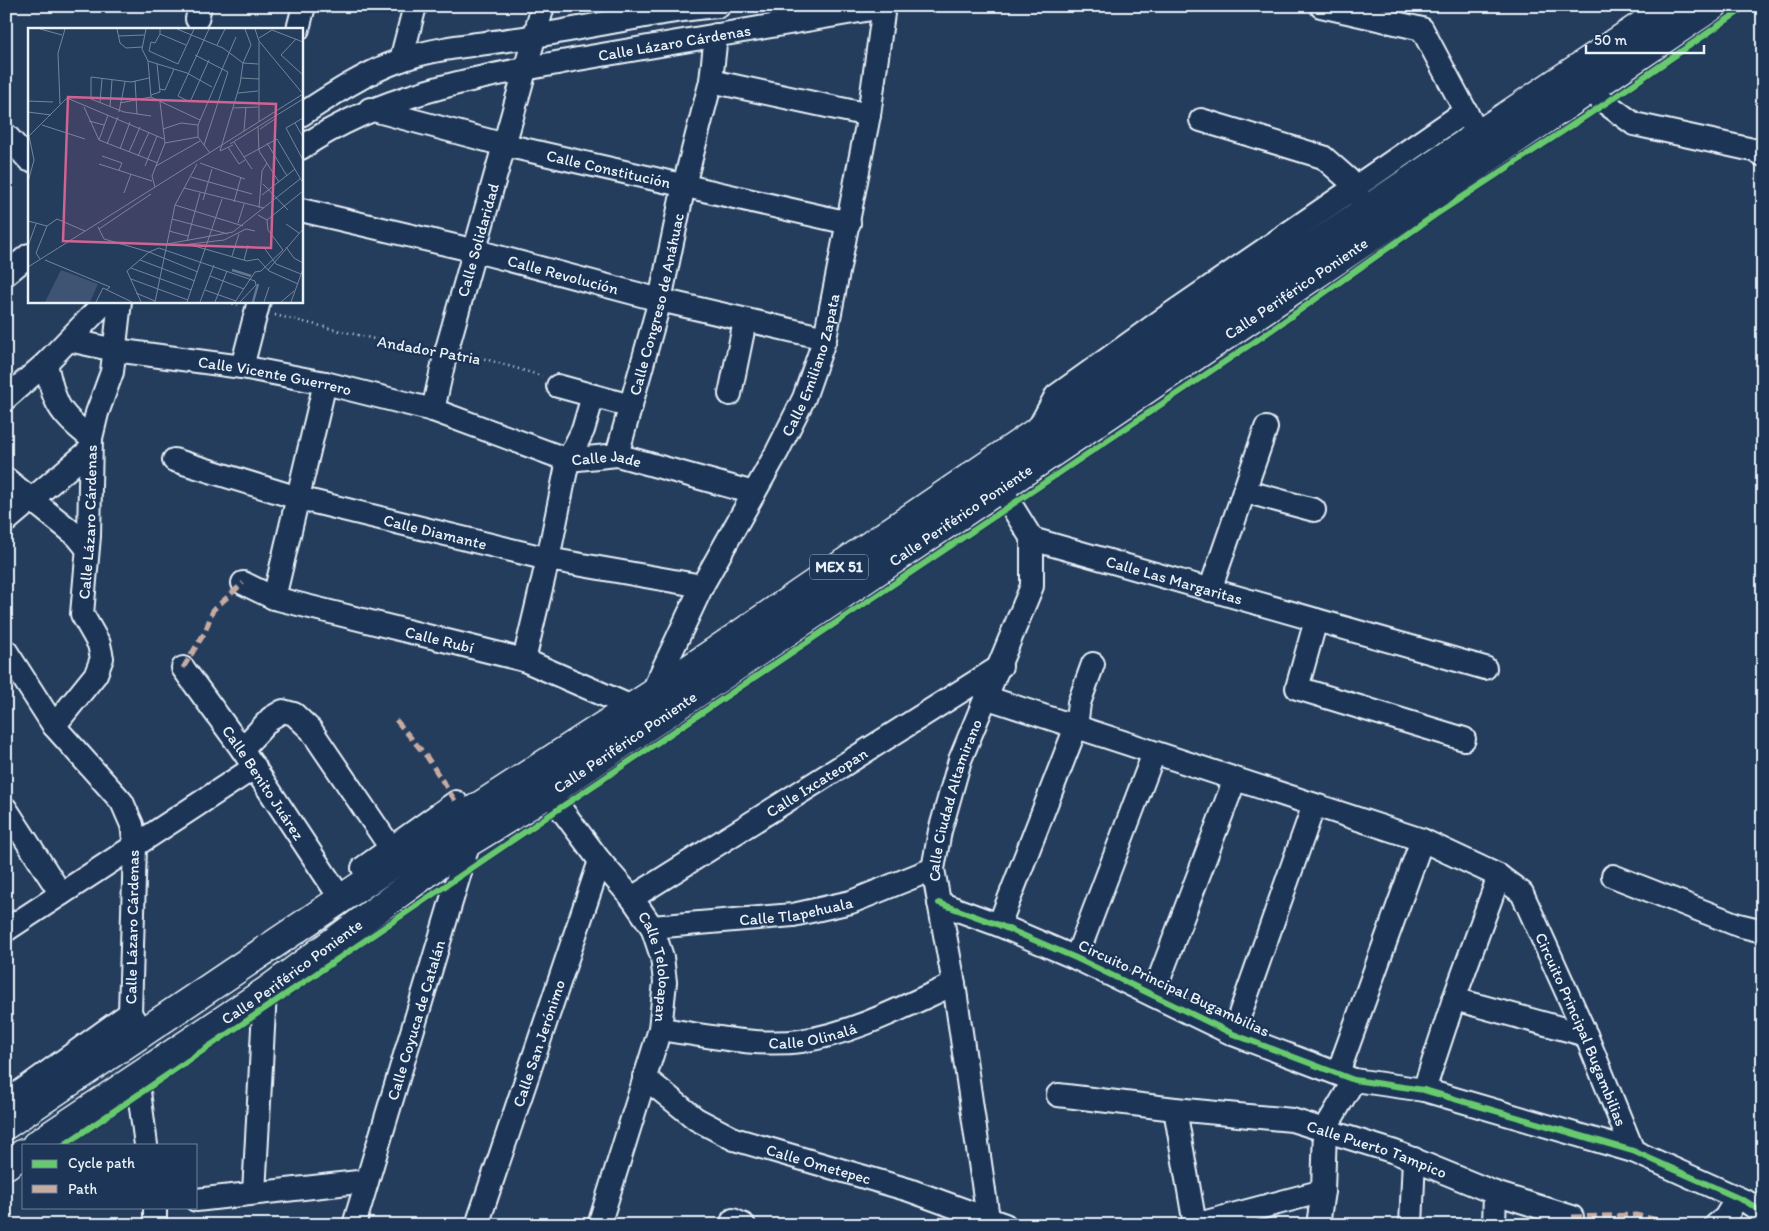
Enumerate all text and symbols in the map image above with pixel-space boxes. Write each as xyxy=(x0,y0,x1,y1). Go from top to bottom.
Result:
street label: Calle Lázaro Cárdenas xyxy=(596,20,752,65)
scale bar xyxy=(1586,22,1704,54)
inset map xyxy=(28,28,302,302)
text: 50 m xyxy=(1594,31,1627,49)
street label: Calle Constitución xyxy=(545,145,673,192)
street label: Calle Solidaridad xyxy=(453,181,503,299)
street label: Calle Congreso de Anáhuac xyxy=(625,211,687,397)
street label: Calle Periférico Poniente xyxy=(1221,233,1371,343)
street label: Calle Revolución xyxy=(506,250,621,298)
street label: Calle Emiliano Zapata xyxy=(777,291,843,439)
street label: Andador Patria xyxy=(376,332,482,368)
street label: Calle Vicente Guerrero xyxy=(197,352,354,399)
street label: Calle Lázaro Cárdenas xyxy=(74,444,100,600)
street label: Calle Jade xyxy=(571,445,644,471)
street label: Calle Periférico Poniente xyxy=(885,460,1036,570)
street label: Calle Diamante xyxy=(382,510,489,553)
street label: Calle Las Margaritas xyxy=(1104,551,1245,608)
road number: MEX 51 xyxy=(810,554,868,580)
street label: Calle Rubí xyxy=(403,621,476,657)
street label: Calle Periférico Poniente xyxy=(550,687,700,797)
street label: Calle Ciudad Altamirano xyxy=(923,716,986,883)
street label: Calle Benito Juárez xyxy=(218,721,309,844)
street label: Calle Ixcateopan xyxy=(762,743,871,821)
street label: Calle Lázaro Cárdenas xyxy=(121,850,143,1004)
street label: Calle Tlapehuala xyxy=(738,892,855,929)
street label: Calle Teloloapan xyxy=(634,907,675,1023)
street label: Calle Periférico Poniente xyxy=(217,914,366,1028)
street label: Circuito Principal Bugambilias xyxy=(1531,929,1631,1129)
street label: Circuito Principal Bugambilias xyxy=(1075,935,1273,1041)
street label: Calle Coyuca de Catalán xyxy=(382,937,449,1103)
street label: Calle San Jerónimo xyxy=(508,977,569,1109)
street label: Calle Olinalá xyxy=(768,1018,860,1052)
street label: Calle Puerto Tampico xyxy=(1305,1116,1450,1182)
street label: Calle Ometepec xyxy=(764,1139,873,1188)
legend xyxy=(22,1144,198,1208)
text: Cycle path xyxy=(68,1154,135,1172)
text: Path xyxy=(68,1180,97,1198)

